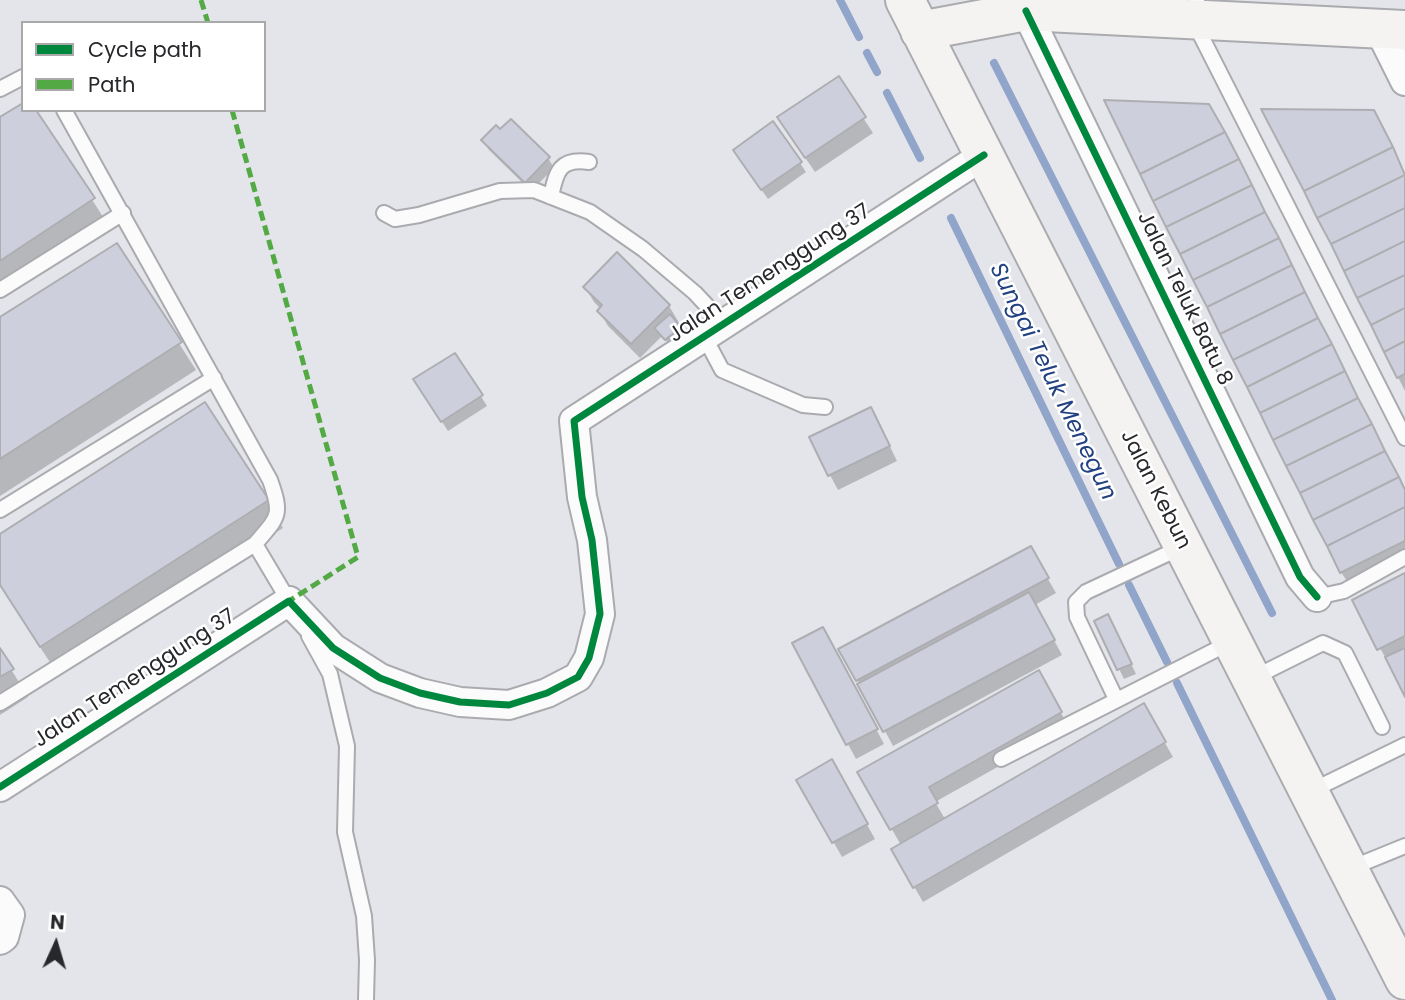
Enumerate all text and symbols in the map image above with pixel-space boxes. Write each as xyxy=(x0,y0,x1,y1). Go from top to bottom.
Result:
legend xyxy=(21,21,266,112)
text: Cycle path xyxy=(88,35,202,64)
text: Path xyxy=(88,70,135,99)
street label: Jalan Temenggung 37 xyxy=(665,199,875,349)
street label: Jalan Teluk Batu 8 xyxy=(1131,208,1237,390)
water label: Sungai Teluk Menegun xyxy=(983,259,1121,505)
street label: Jalan Kebun xyxy=(1114,426,1196,554)
street label: Jalan Temenggung 37 xyxy=(30,604,240,754)
north arrow xyxy=(21,909,91,979)
text: N xyxy=(49,909,66,937)

